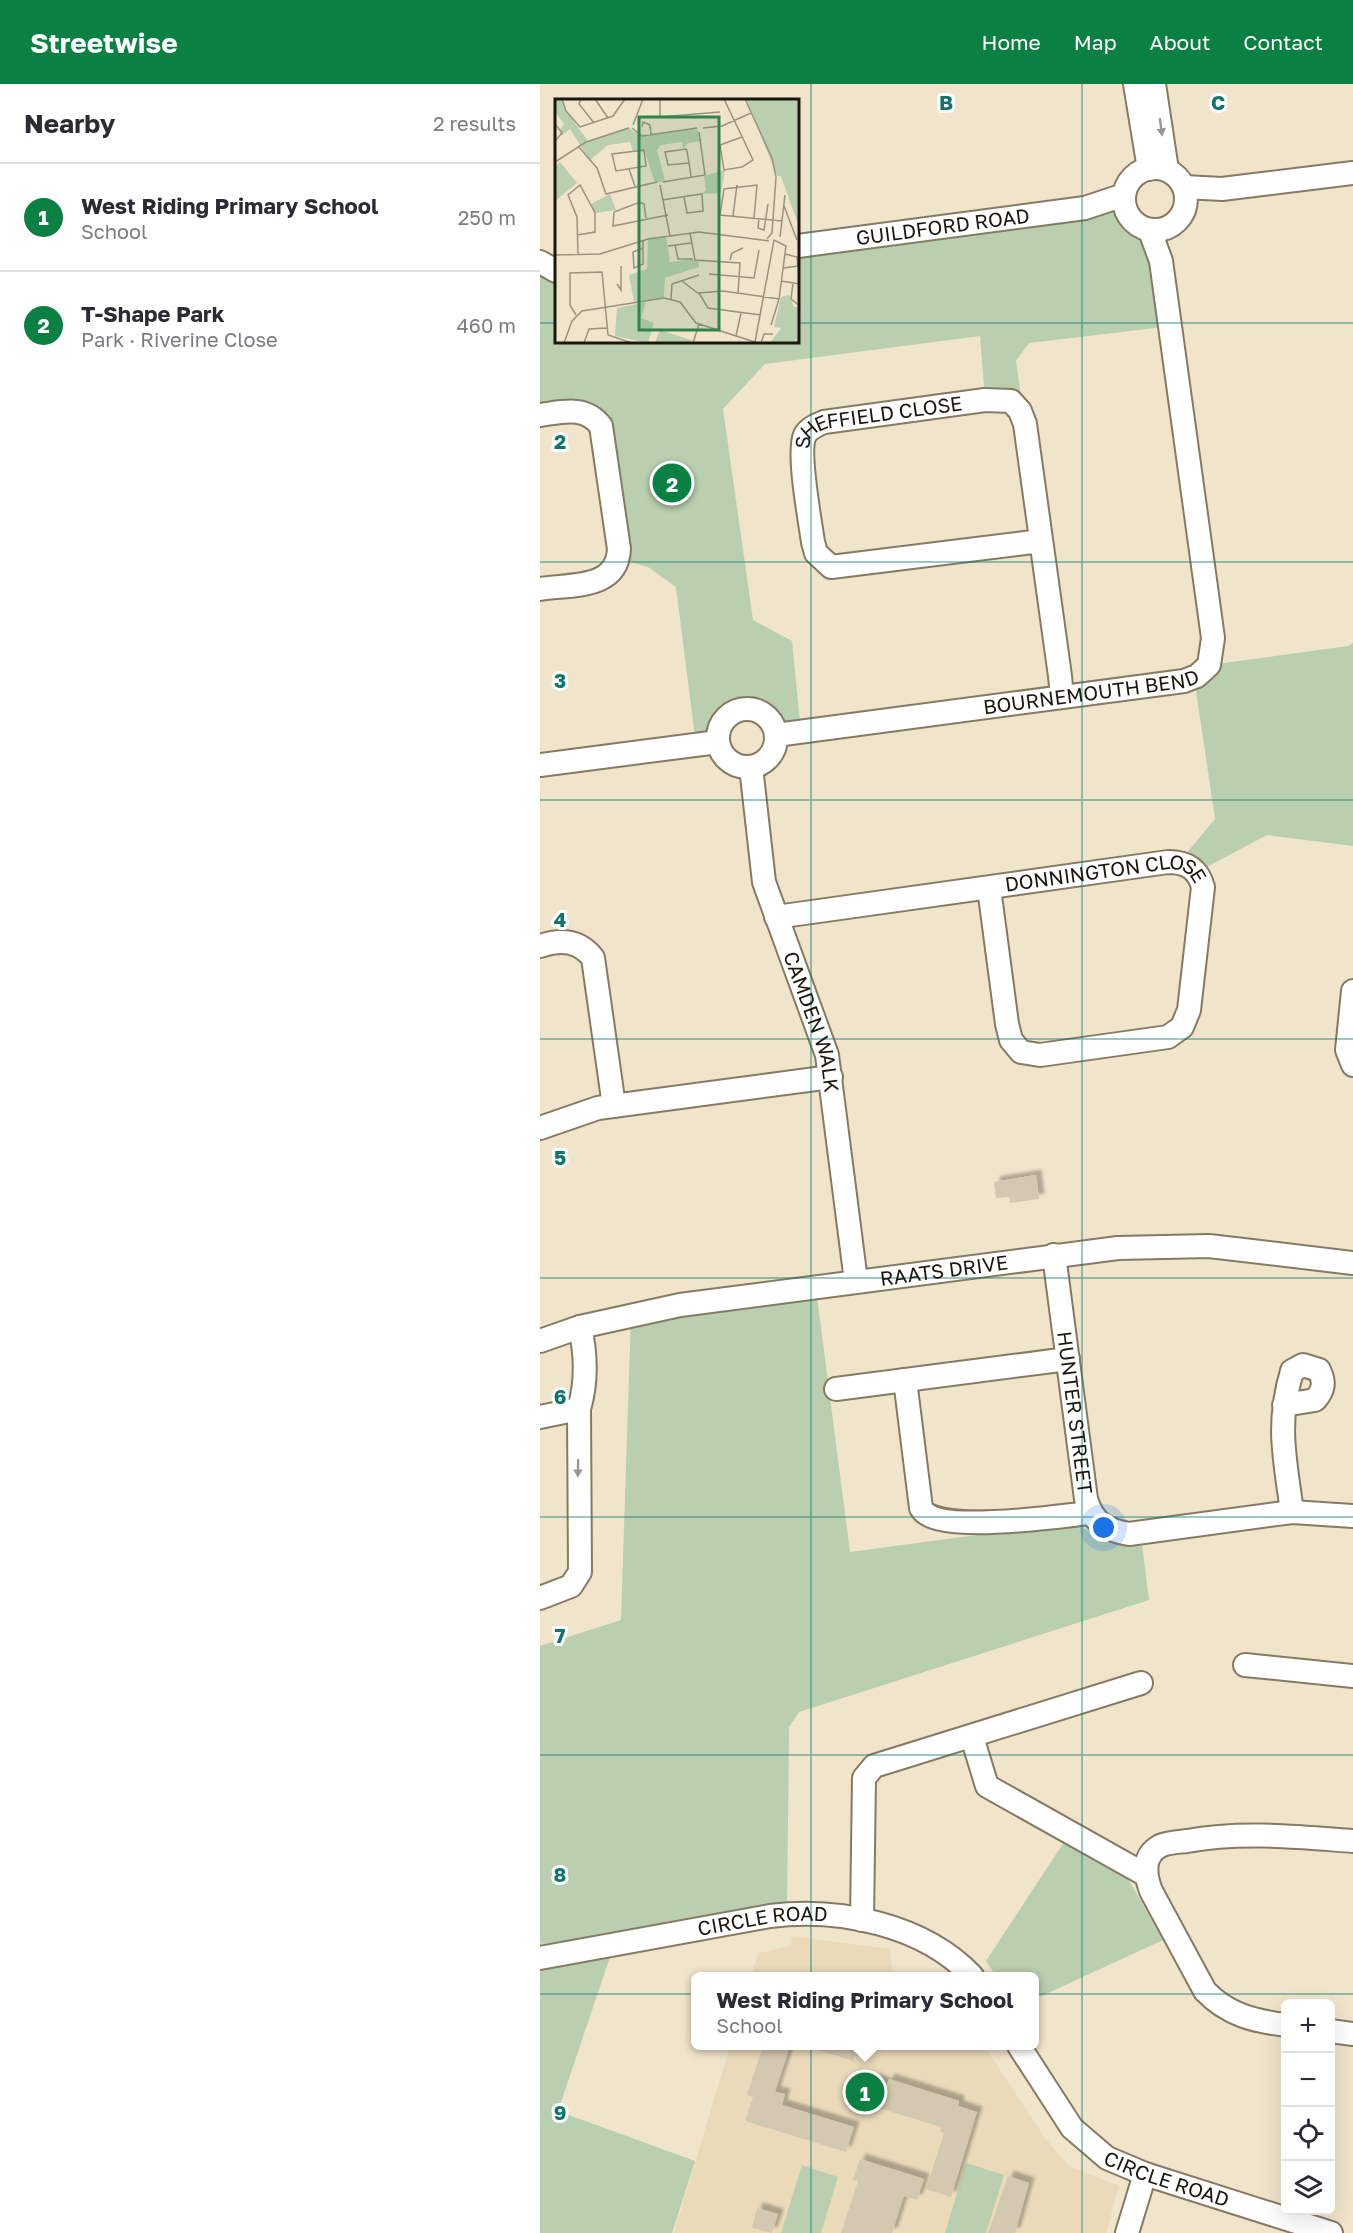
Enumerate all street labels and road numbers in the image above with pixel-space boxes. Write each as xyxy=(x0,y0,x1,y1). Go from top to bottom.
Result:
street label: GUILDFORD ROAD xyxy=(854,202,1031,249)
street label: SHEFFIELD CLOSE xyxy=(789,390,964,450)
street label: BOURNEMOUTH BEND xyxy=(982,663,1202,718)
street label: DONNINGTON CLOSE xyxy=(996,875,1202,903)
street label: CAMDEN WALK xyxy=(779,948,845,1094)
street label: RAATS DRIVE xyxy=(878,1249,1009,1290)
street label: HUNTER STREET xyxy=(1053,1330,1098,1495)
street label: CIRCLE ROAD xyxy=(695,1901,828,1940)
street label: CIRCLE ROAD xyxy=(1101,2145,1232,2211)

